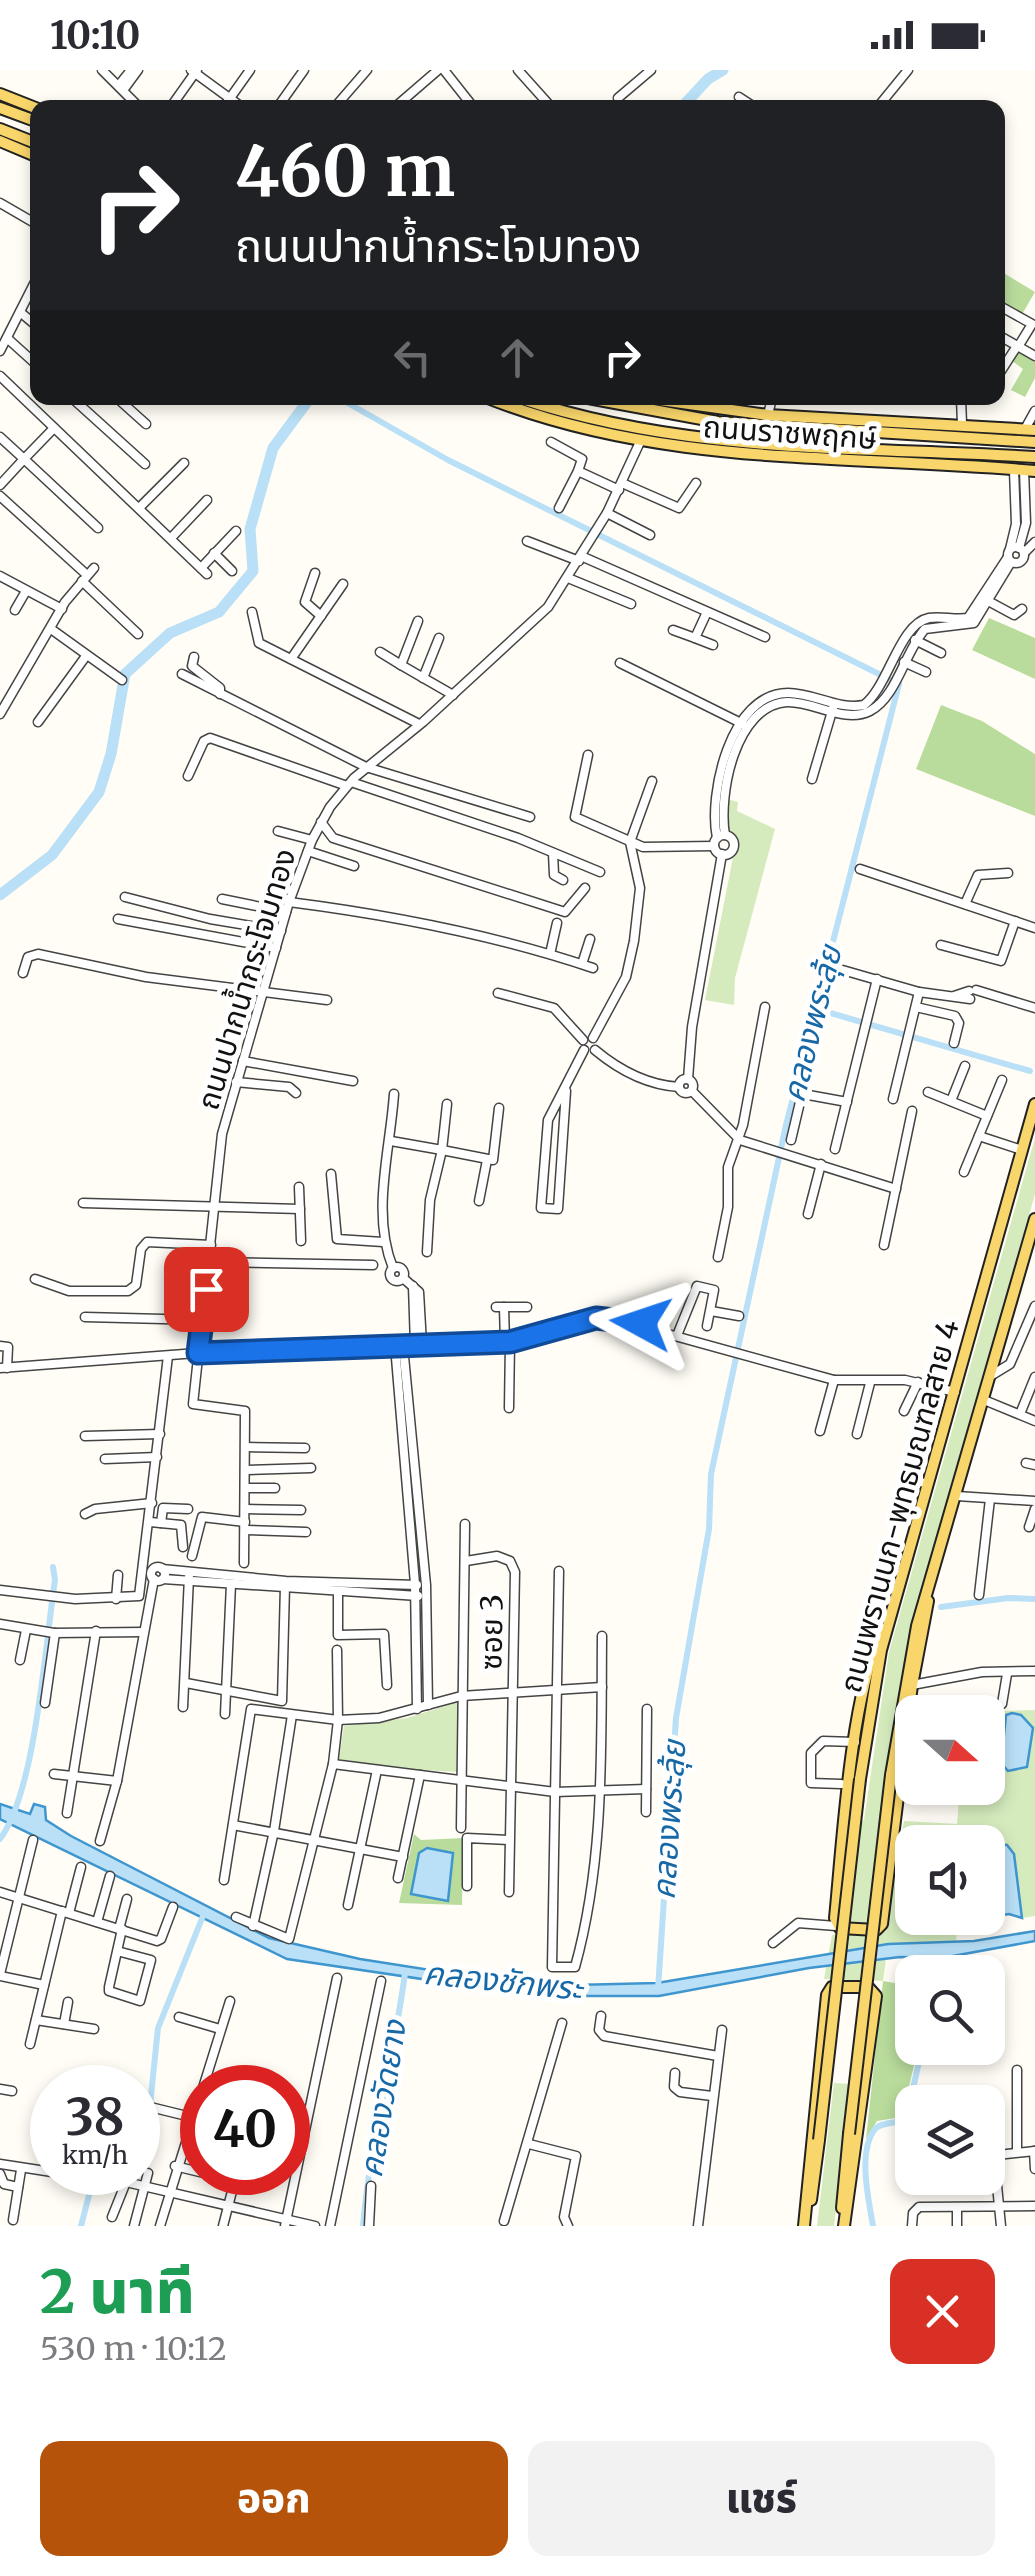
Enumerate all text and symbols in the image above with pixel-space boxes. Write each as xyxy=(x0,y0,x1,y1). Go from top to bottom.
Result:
text: 10:10 xyxy=(50,12,140,59)
text: 460 m xyxy=(235,127,455,215)
icon: right xyxy=(70,140,200,270)
text: ถนนปากน้ำกระโจมทอง xyxy=(235,218,641,274)
icon: left xyxy=(385,330,440,385)
icon: ahead xyxy=(490,330,545,385)
icon: right xyxy=(595,330,650,385)
street label: ถนนราชพฤกษ์ xyxy=(702,407,878,457)
street label: ถนนปากน้ำกระโจมทอง xyxy=(187,844,304,1114)
water label: คลองพระลุ้ย xyxy=(773,940,851,1106)
pin xyxy=(164,1247,249,1332)
icon: arrive xyxy=(179,1262,234,1317)
position arrow xyxy=(589,1271,693,1375)
street label: ถนนพรานนก-พุทธมณฑลสาย 4 xyxy=(831,1315,967,1697)
street label: ซอย 3 xyxy=(471,1594,511,1670)
north arrow xyxy=(895,1695,1005,1805)
map controls xyxy=(895,1695,1005,2195)
water label: คลองพระลุ้ย xyxy=(643,1737,695,1901)
button: sound xyxy=(895,1825,1005,1935)
water label: คลองชักพระ xyxy=(422,1953,586,2009)
button: search xyxy=(895,1955,1005,2065)
water label: คลองวัดยาง xyxy=(351,2016,415,2180)
speed limit sign: 40 xyxy=(180,2065,310,2195)
button: layers xyxy=(895,2085,1005,2195)
text: 38 xyxy=(65,2086,125,2149)
text: km/h xyxy=(62,2139,128,2171)
text: 2 นาที xyxy=(40,2254,195,2329)
button: close xyxy=(890,2259,995,2364)
text: 530 m · 10:12 xyxy=(40,2329,227,2369)
button: ออก xyxy=(40,2441,508,2556)
button: แชร์ xyxy=(528,2441,995,2556)

